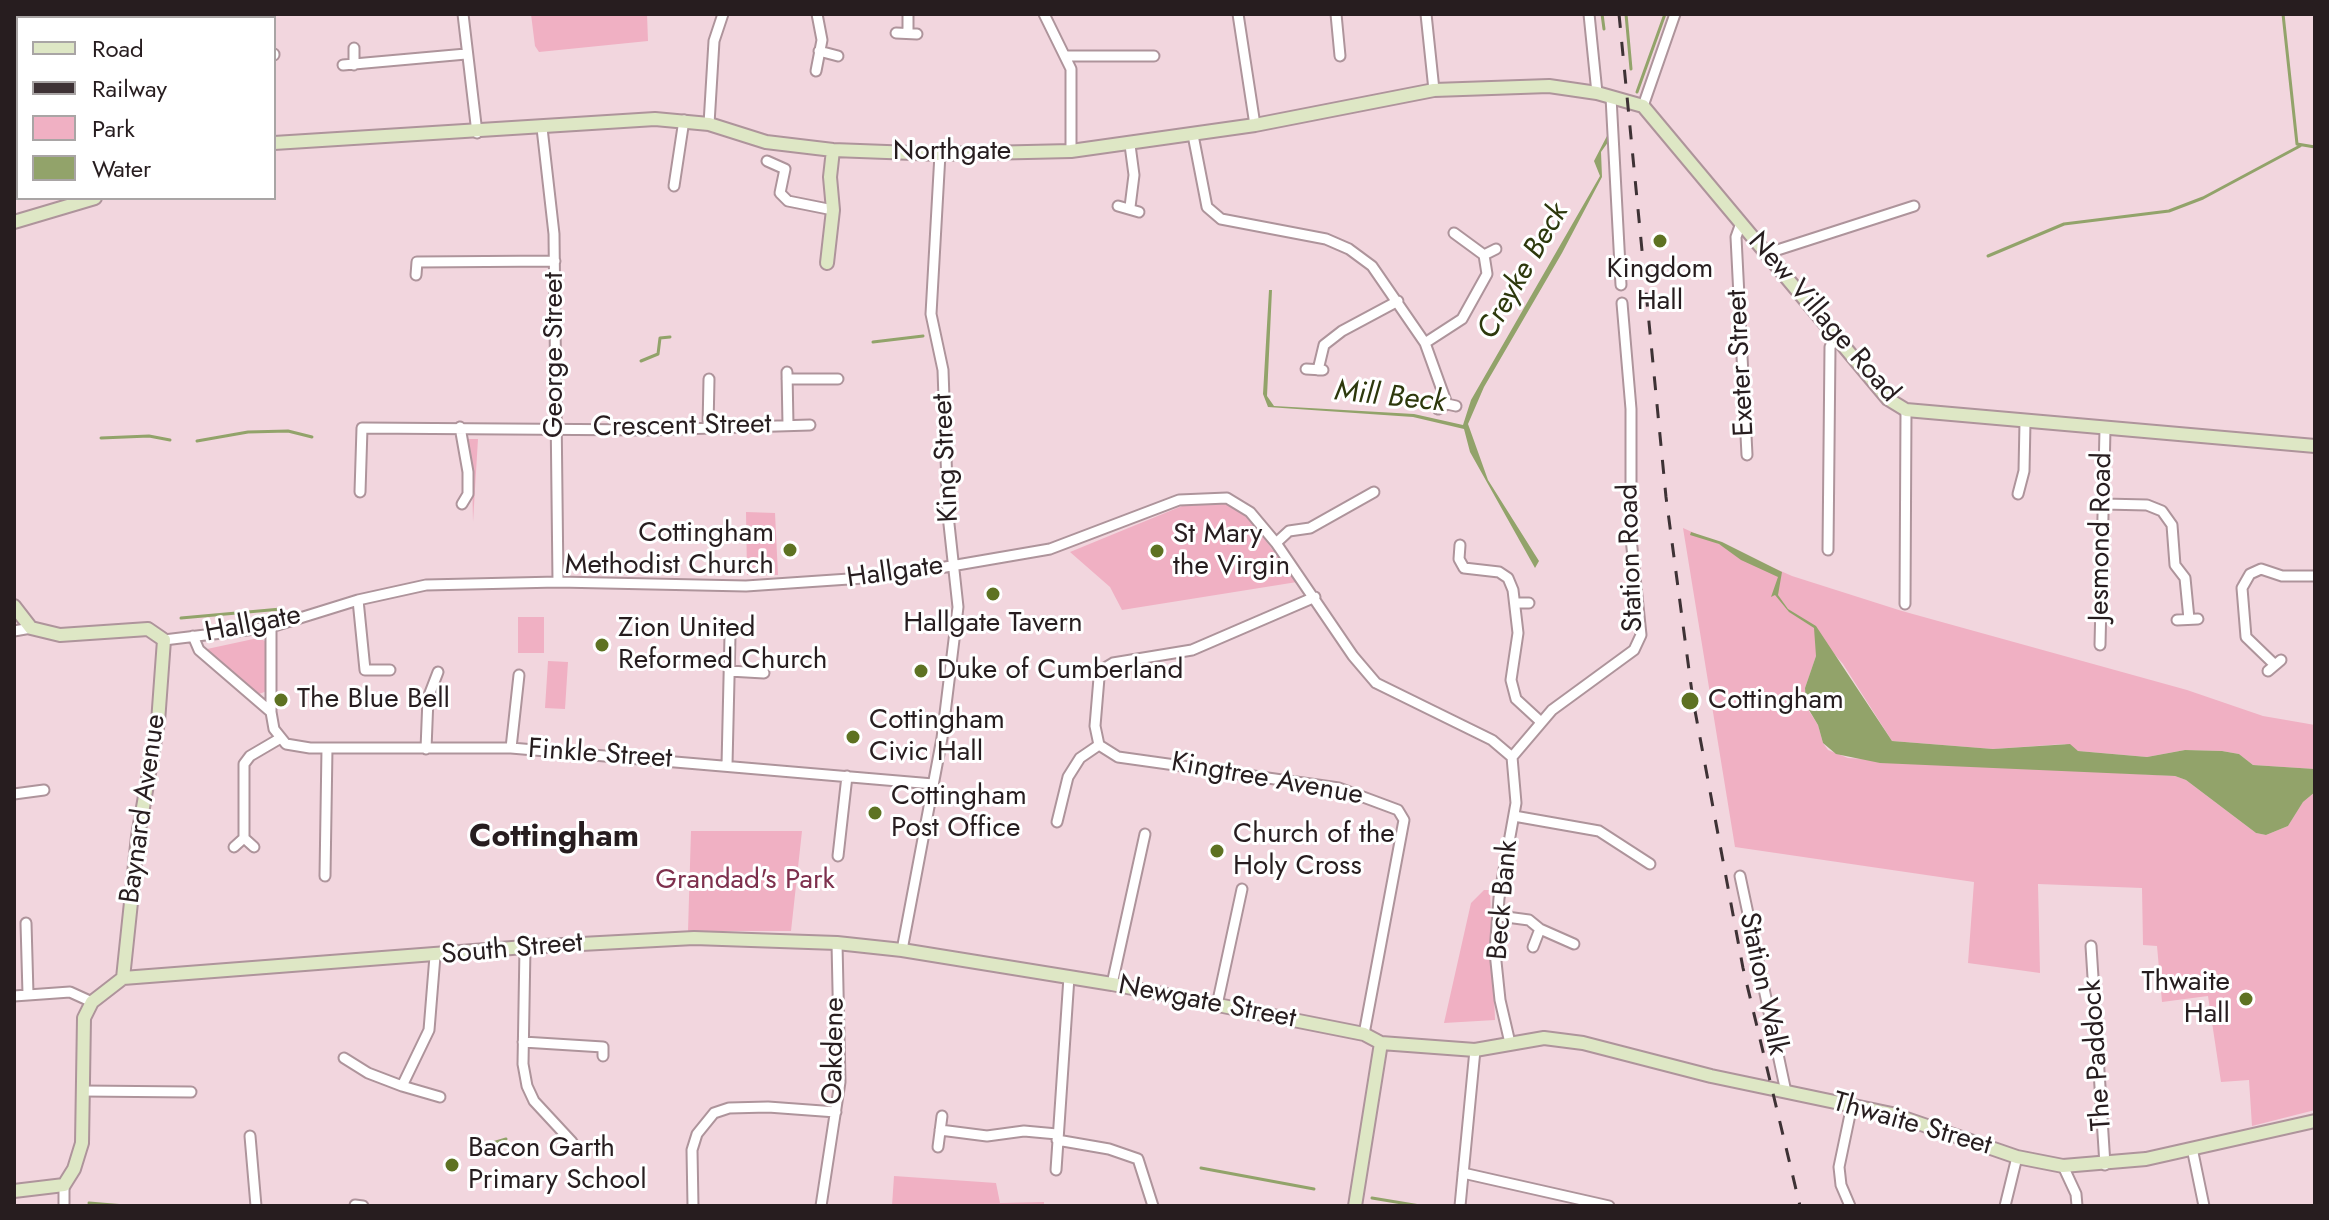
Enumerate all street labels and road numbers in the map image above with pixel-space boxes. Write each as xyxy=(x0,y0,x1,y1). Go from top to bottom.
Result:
street label: Northgate xyxy=(893,135,1011,169)
street label: New Village Road xyxy=(1740,226,1906,410)
street label: George Street xyxy=(538,272,572,438)
street label: Exeter Street xyxy=(1721,289,1763,437)
street label: King Street xyxy=(927,393,967,523)
street label: Crescent Street xyxy=(592,409,772,445)
street label: Jesmond Road xyxy=(2084,452,2120,622)
street label: Station Road xyxy=(1613,483,1651,633)
street label: Hallgate xyxy=(845,550,945,596)
street label: Hallgate xyxy=(202,599,304,651)
street label: Baynard Avenue xyxy=(114,712,174,906)
street label: Finkle Street xyxy=(527,733,673,777)
street label: Kingtree Avenue xyxy=(1168,747,1366,813)
street label: Beck Bank xyxy=(1482,839,1526,961)
street label: Station Walk xyxy=(1730,910,1794,1058)
street label: South Street xyxy=(440,927,584,973)
street label: Newgate Street xyxy=(1115,969,1299,1037)
street label: The Paddock xyxy=(2076,978,2120,1132)
street label: Oakdene xyxy=(817,997,853,1105)
street label: Thwaite Street xyxy=(1829,1086,1995,1164)

